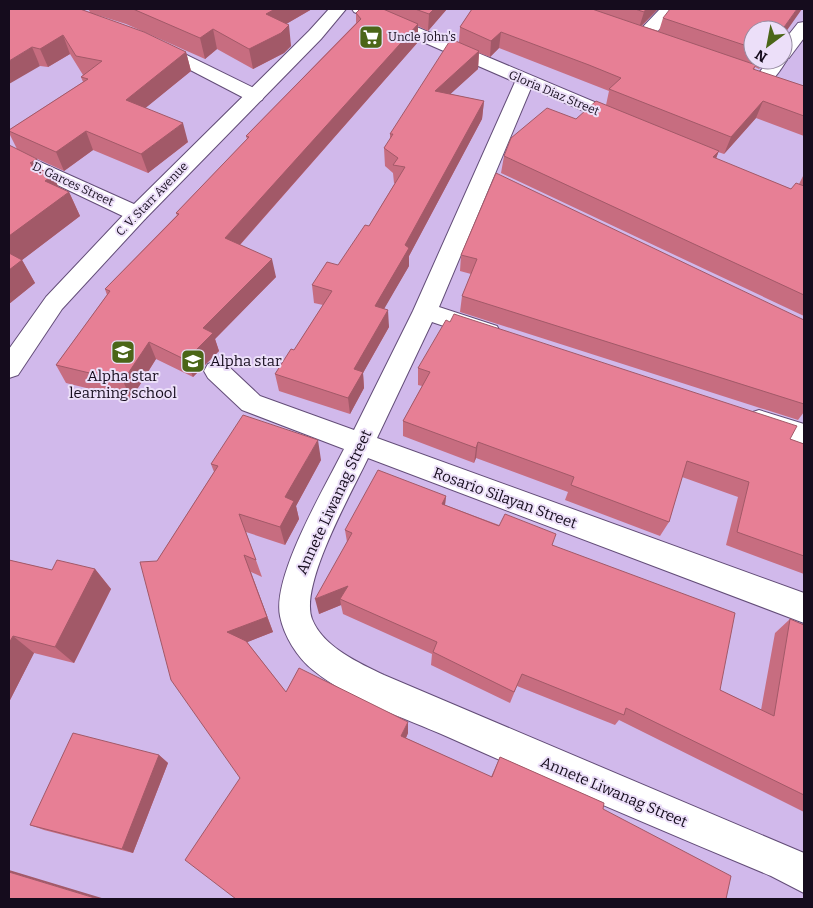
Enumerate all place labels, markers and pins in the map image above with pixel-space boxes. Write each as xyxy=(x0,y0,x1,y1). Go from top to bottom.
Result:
supermarket icon: Uncle John's xyxy=(358,24,384,50)
place label: Uncle John's xyxy=(388,30,456,44)
school or university icon: Alpha star learning school xyxy=(110,339,136,365)
school or university icon: Alpha star xyxy=(180,348,206,374)
place label: Alpha star xyxy=(210,352,282,370)
place label: Alpha star learning school xyxy=(69,367,177,402)

